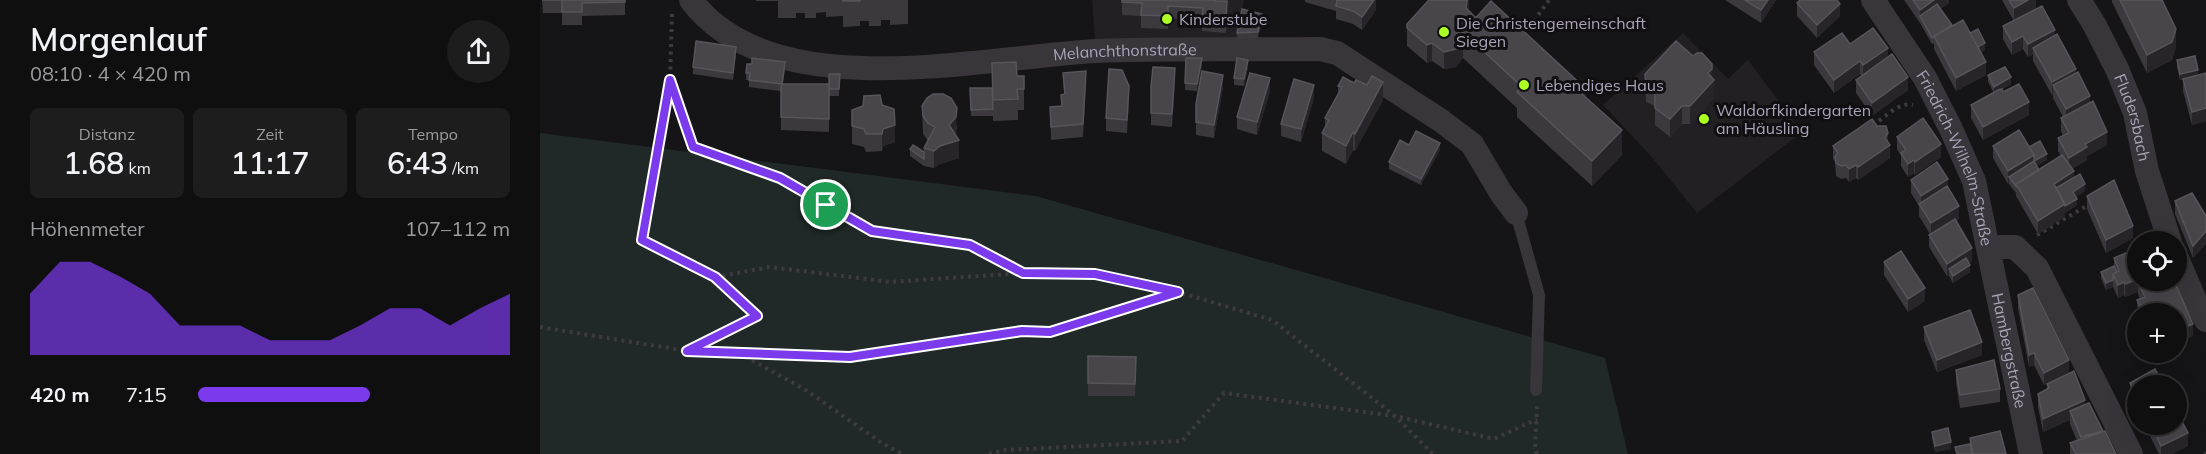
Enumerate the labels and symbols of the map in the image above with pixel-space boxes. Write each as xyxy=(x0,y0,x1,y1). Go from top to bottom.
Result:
place label: Kinderstube xyxy=(1179,9,1267,29)
marker: Kinderstube xyxy=(1160,12,1174,26)
place label: Die Christengemeinschaft Siegen xyxy=(1456,13,1646,51)
marker: Die Christengemeinschaft Siegen xyxy=(1437,25,1451,39)
street label: Melanchthonstraße xyxy=(1052,39,1197,64)
street label: Friedrich-Wilhelm-Straße xyxy=(1913,66,1997,248)
street label: Fludersbach xyxy=(2110,71,2155,163)
place label: Lebendiges Haus xyxy=(1536,75,1664,95)
marker: Lebendiges Haus xyxy=(1517,78,1531,92)
place label: Waldorfkindergarten am Häusling xyxy=(1716,100,1871,138)
marker: Waldorfkindergarten am Häusling xyxy=(1697,112,1711,126)
pin xyxy=(800,179,851,230)
street label: Hambergstraße xyxy=(1988,291,2031,410)

